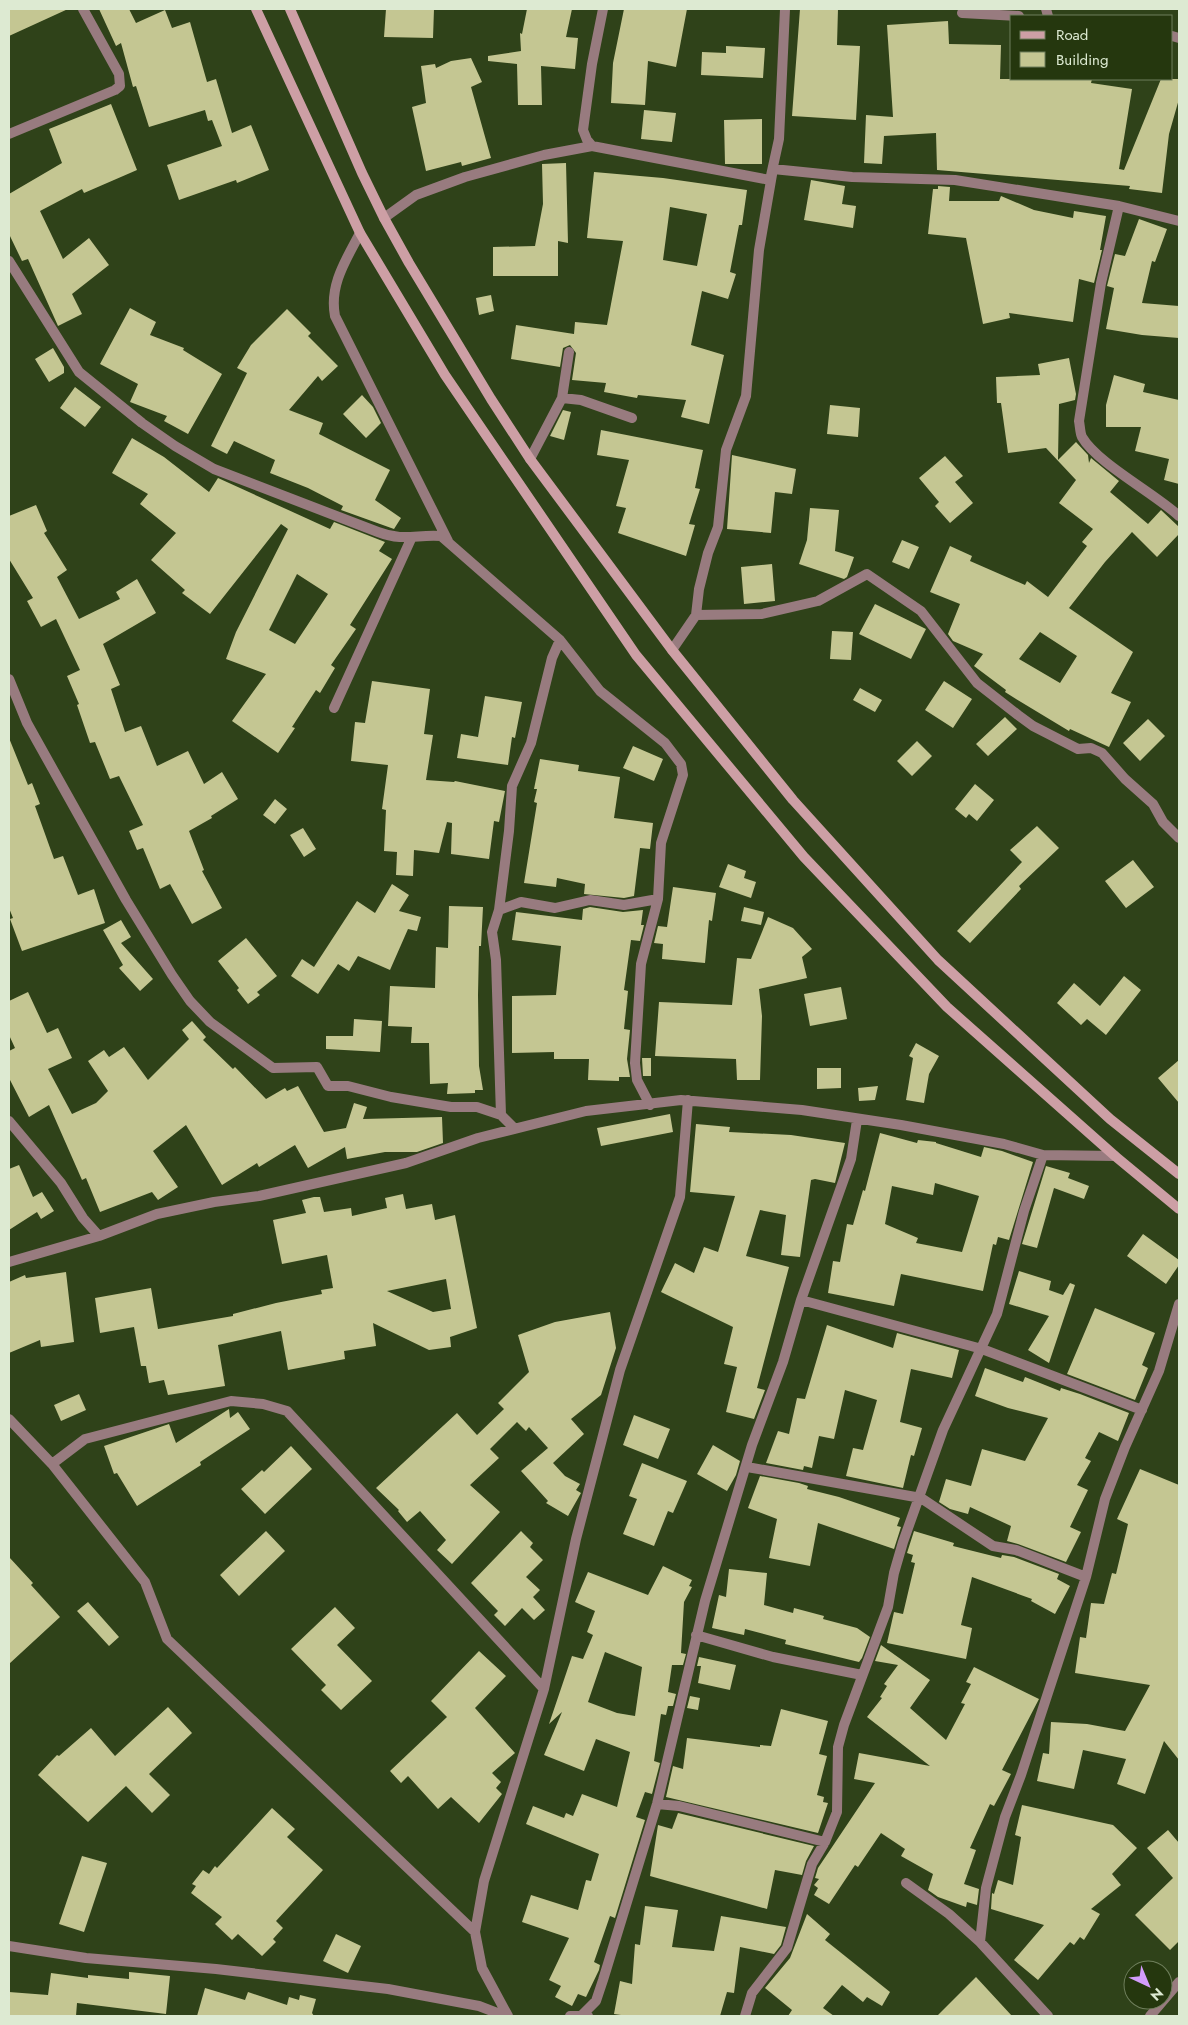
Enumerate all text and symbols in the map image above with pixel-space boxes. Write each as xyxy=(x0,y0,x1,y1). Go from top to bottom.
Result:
legend xyxy=(1010,15,1173,80)
text: Road xyxy=(1056,24,1088,46)
text: Building xyxy=(1056,49,1108,71)
north arrow xyxy=(1123,1960,1173,2010)
text: N xyxy=(1146,1983,1168,2005)

